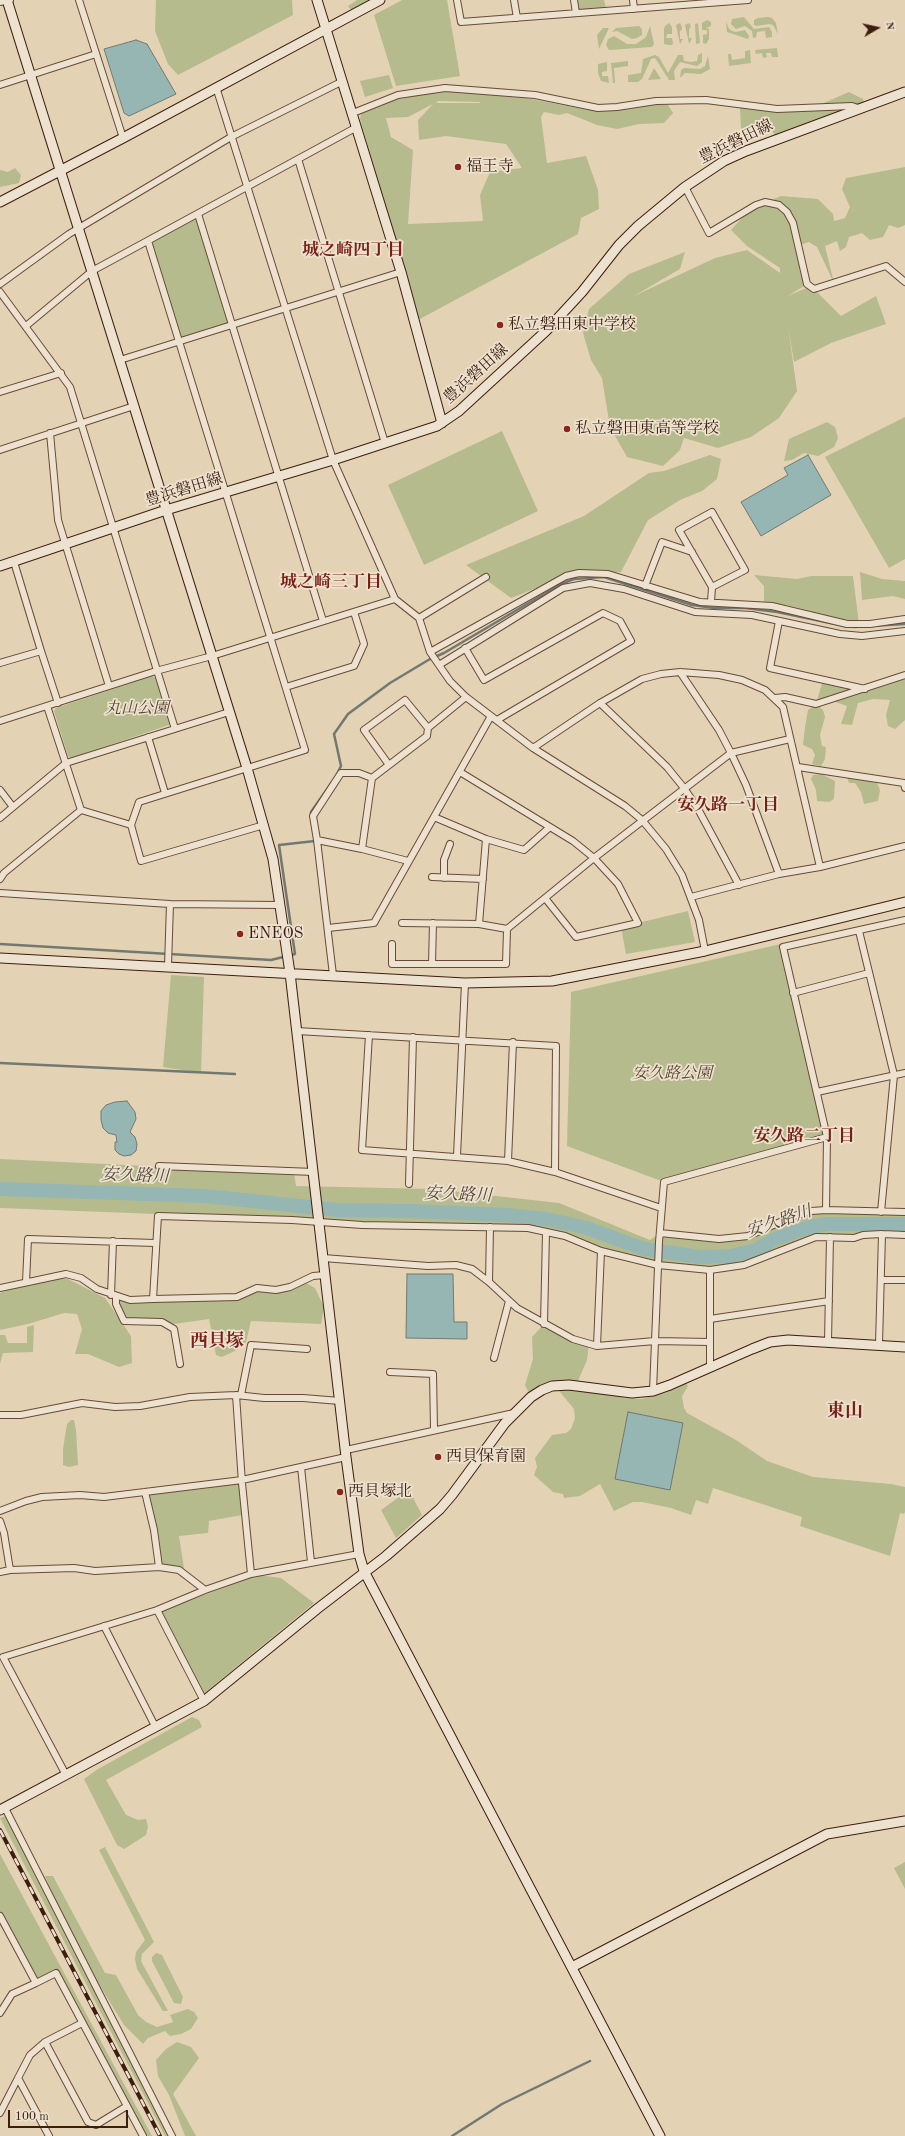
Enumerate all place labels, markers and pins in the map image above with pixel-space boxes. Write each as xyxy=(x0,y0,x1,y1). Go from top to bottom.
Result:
place label: 福王寺 xyxy=(466,157,514,177)
marker: 福王寺 xyxy=(453,162,463,172)
place label: 私立磐田東中学校 xyxy=(508,315,636,335)
marker: 私立磐田東中学校 xyxy=(495,320,505,330)
place label: 私立磐田東高等学校 xyxy=(575,419,719,439)
marker: 私立磐田東高等学校 xyxy=(562,424,572,434)
place label: ENEOS xyxy=(248,924,304,944)
marker: ENEOS xyxy=(235,929,245,939)
place label: 西貝保育園 xyxy=(446,1447,526,1467)
marker: 西貝保育園 xyxy=(433,1452,443,1462)
place label: 西貝塚北 xyxy=(348,1482,412,1502)
marker: 西貝塚北 xyxy=(335,1487,345,1497)

